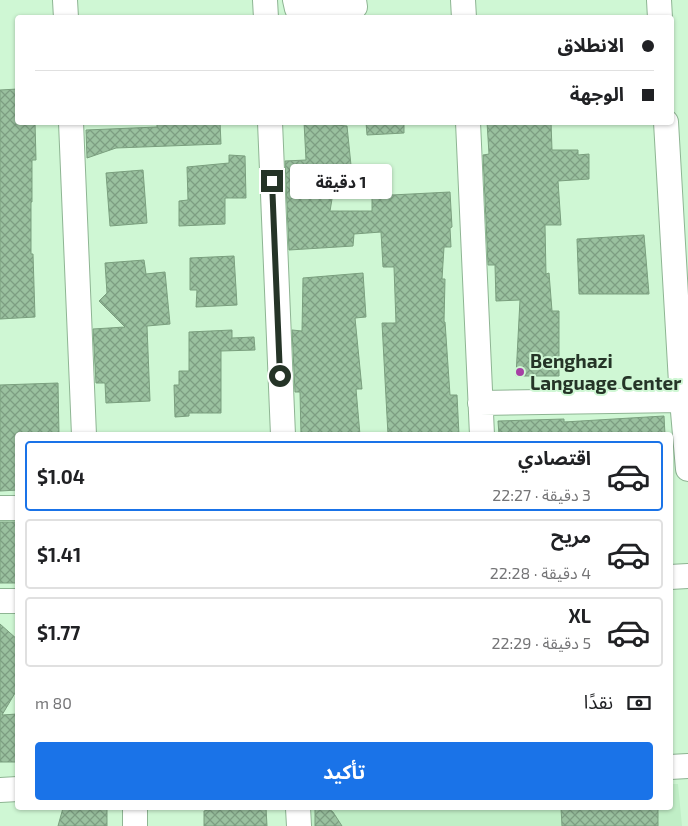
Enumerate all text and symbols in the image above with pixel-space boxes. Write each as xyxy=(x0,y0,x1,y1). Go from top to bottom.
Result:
text: الانطلاق xyxy=(558,33,624,56)
text: الوجهة xyxy=(570,82,624,105)
callout: 1 دقيقة xyxy=(290,164,392,198)
route end xyxy=(261,170,283,192)
text: 1 دقيقة xyxy=(316,172,366,191)
place label: Benghazi Language Center xyxy=(530,349,681,394)
route start xyxy=(269,365,291,387)
marker: Benghazi Language Center xyxy=(514,366,526,378)
text: اقتصادي xyxy=(518,446,591,469)
icon: car xyxy=(606,454,651,499)
text: $1.04 xyxy=(37,465,85,488)
text: 3 دقيقة · 22:27 xyxy=(492,485,591,504)
text: مريح xyxy=(551,524,591,547)
icon: car xyxy=(606,532,651,577)
text: $1.41 xyxy=(37,543,81,566)
text: 4 دقيقة · 22:28 xyxy=(490,563,591,582)
text: XL xyxy=(569,604,591,627)
icon: car xyxy=(606,610,651,655)
text: $1.77 xyxy=(37,621,80,644)
text: 5 دقيقة · 22:29 xyxy=(492,633,591,652)
icon: cash xyxy=(625,689,653,717)
text: نقدًا xyxy=(584,690,613,713)
text: 80 m xyxy=(35,693,72,712)
button: تأكيد xyxy=(35,742,653,800)

